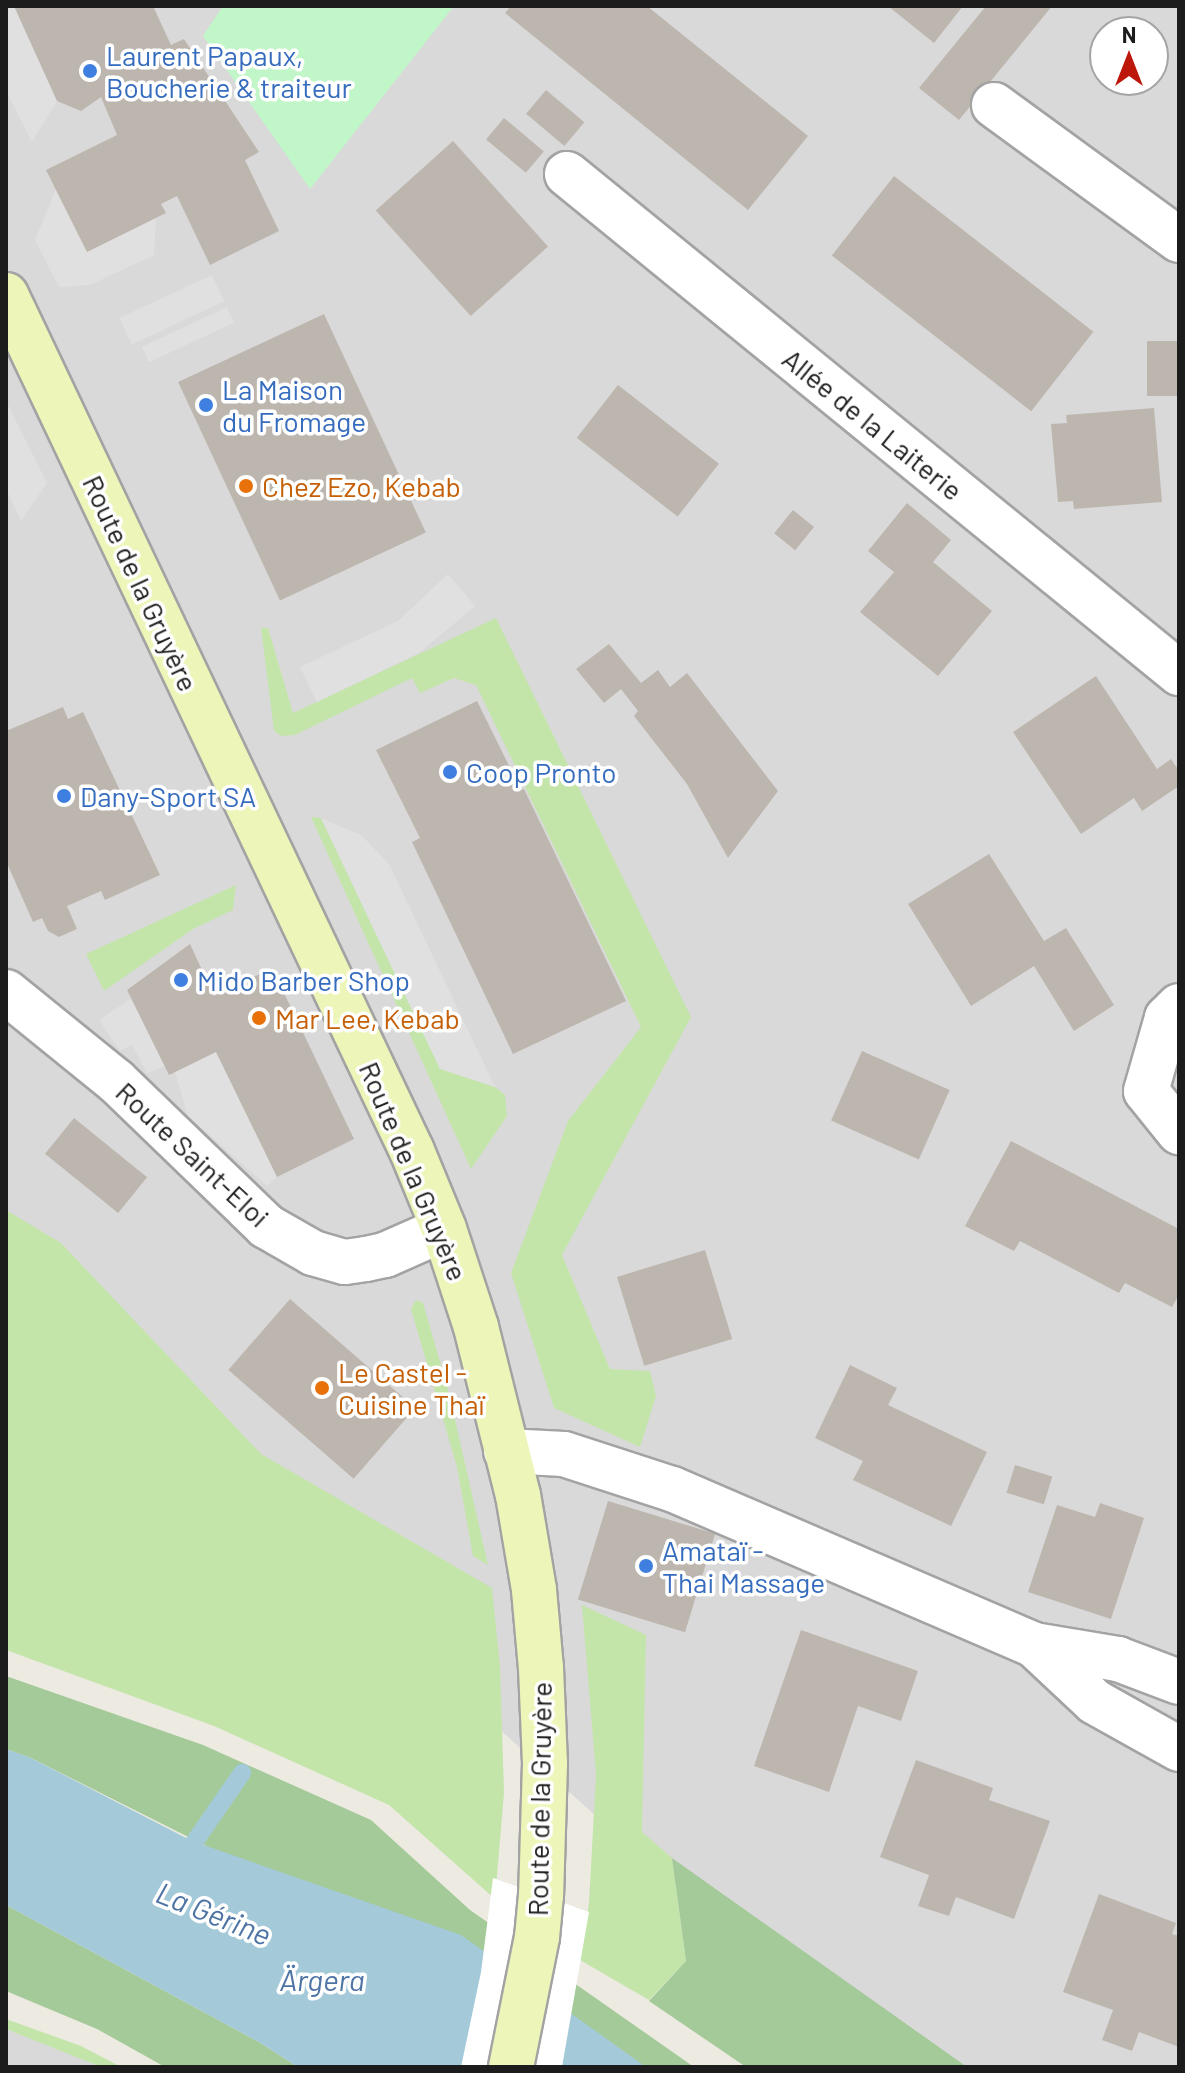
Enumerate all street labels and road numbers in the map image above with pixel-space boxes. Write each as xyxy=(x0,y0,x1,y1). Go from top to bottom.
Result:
street label: Allée de la Laiterie xyxy=(776,341,970,507)
street label: Route de la Gruyère xyxy=(76,470,206,696)
street label: Route de la Gruyère xyxy=(353,1057,475,1285)
street label: Route Saint-Eloi xyxy=(109,1075,277,1233)
street label: Route de la Gruyère xyxy=(520,1681,558,1917)

